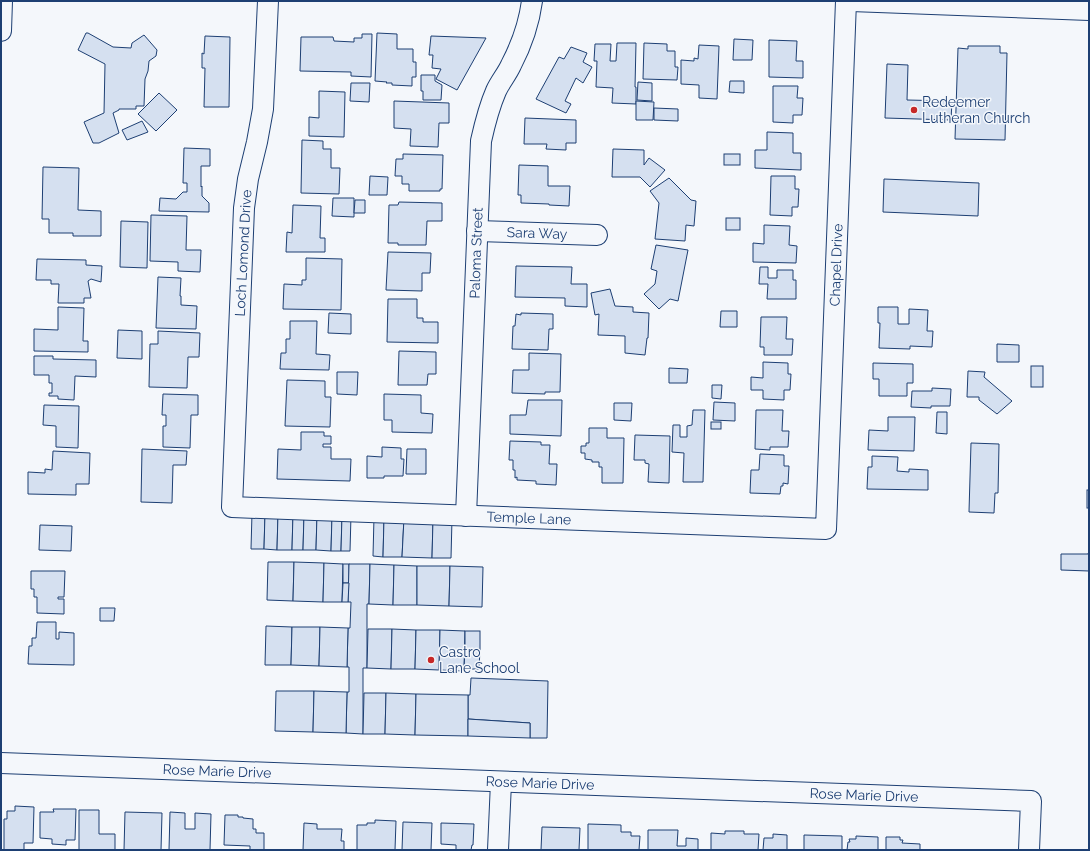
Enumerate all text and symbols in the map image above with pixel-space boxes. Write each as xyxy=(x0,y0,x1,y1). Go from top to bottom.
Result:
place label: Redeemer Lutheran Church xyxy=(922,94,1030,126)
marker: Redeemer Lutheran Church xyxy=(909,105,919,115)
street label: Loch Lomond Drive xyxy=(232,189,254,317)
street label: Paloma Street xyxy=(466,207,486,299)
street label: Chapel Drive xyxy=(827,223,845,307)
street label: Sara Way xyxy=(506,224,568,242)
street label: Temple Lane xyxy=(487,509,571,527)
place label: Castro Lane School xyxy=(439,644,520,676)
marker: Castro Lane School xyxy=(426,655,436,665)
street label: Rose Marie Drive xyxy=(162,761,272,781)
street label: Rose Marie Drive xyxy=(485,773,595,793)
street label: Rose Marie Drive xyxy=(809,785,919,805)

